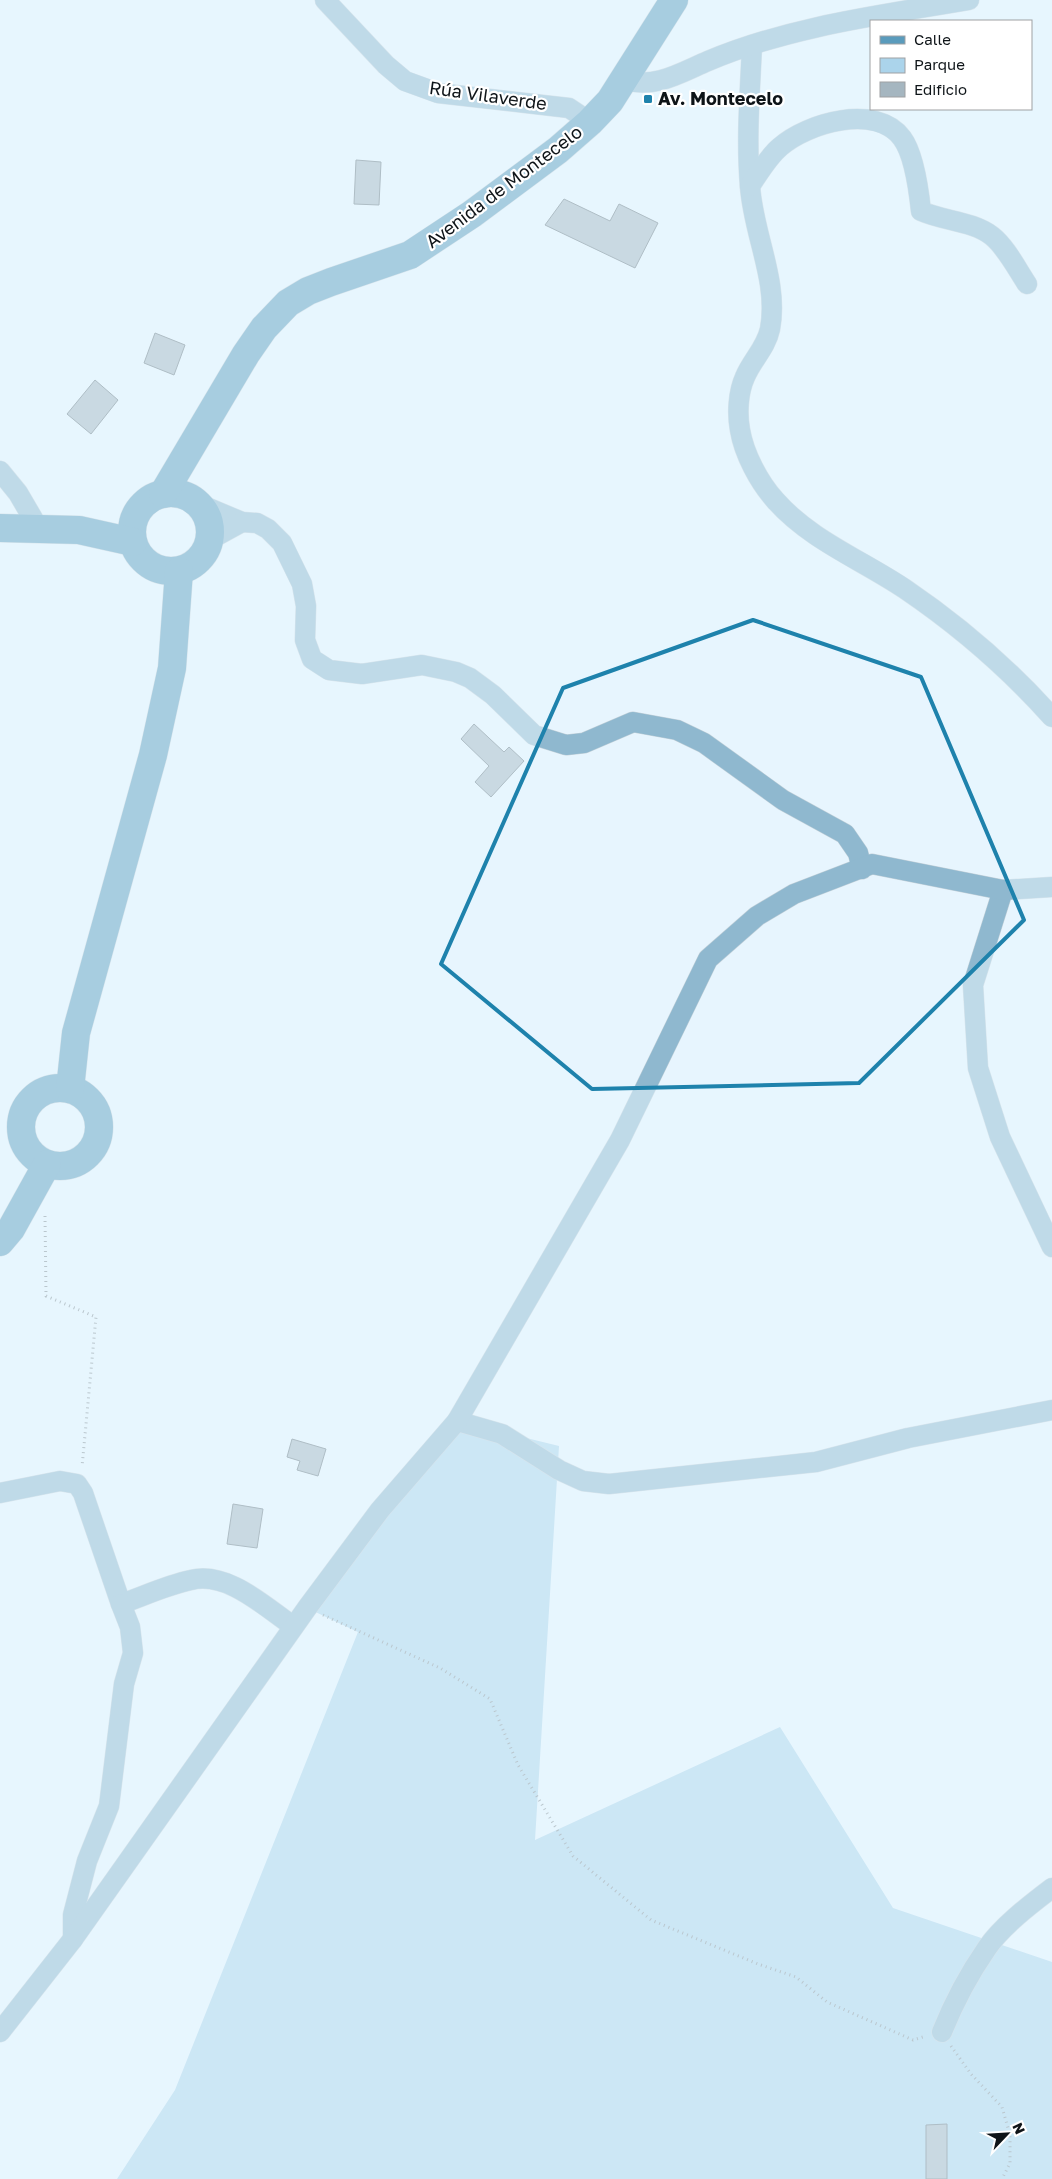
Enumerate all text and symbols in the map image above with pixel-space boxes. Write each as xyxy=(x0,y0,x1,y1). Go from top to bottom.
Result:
legend xyxy=(870,20,1032,110)
text: Calle xyxy=(914,30,951,48)
text: Parque xyxy=(914,55,965,73)
street label: Rúa Vilaverde xyxy=(428,76,548,114)
text: Edificio xyxy=(914,80,967,98)
place label: Av. Montecelo xyxy=(658,87,783,109)
marker: Av. Montecelo xyxy=(642,93,654,105)
street label: Avenida de Montecelo xyxy=(421,120,586,252)
north arrow xyxy=(982,2109,1032,2159)
text: N xyxy=(1009,2120,1029,2137)

